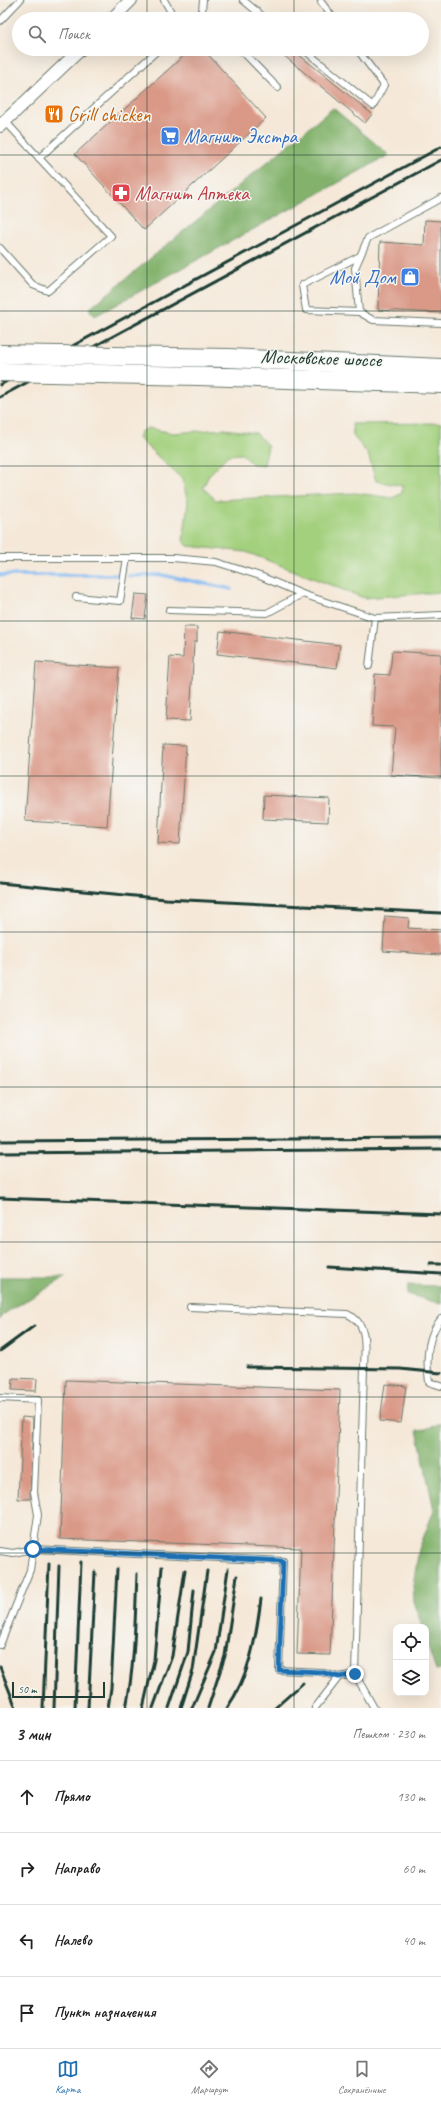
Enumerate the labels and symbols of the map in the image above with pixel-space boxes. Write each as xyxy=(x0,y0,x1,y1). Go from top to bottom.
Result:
place label: Grill chicken xyxy=(68,102,152,127)
restaurant icon: Grill chicken xyxy=(43,103,65,125)
place label: Магнит Экстра xyxy=(184,124,299,149)
supermarket icon: Магнит Экстра xyxy=(159,125,181,147)
place label: Магнит Аптека xyxy=(135,181,250,206)
pharmacy icon: Магнит Аптека xyxy=(110,182,132,204)
place label: Мой Дом xyxy=(330,265,398,290)
shop icon: Мой Дом xyxy=(399,266,421,288)
street label: Московское шоссе xyxy=(260,343,383,373)
route start xyxy=(24,1540,42,1558)
route end xyxy=(346,1665,364,1683)
scale bar xyxy=(12,1680,105,1699)

